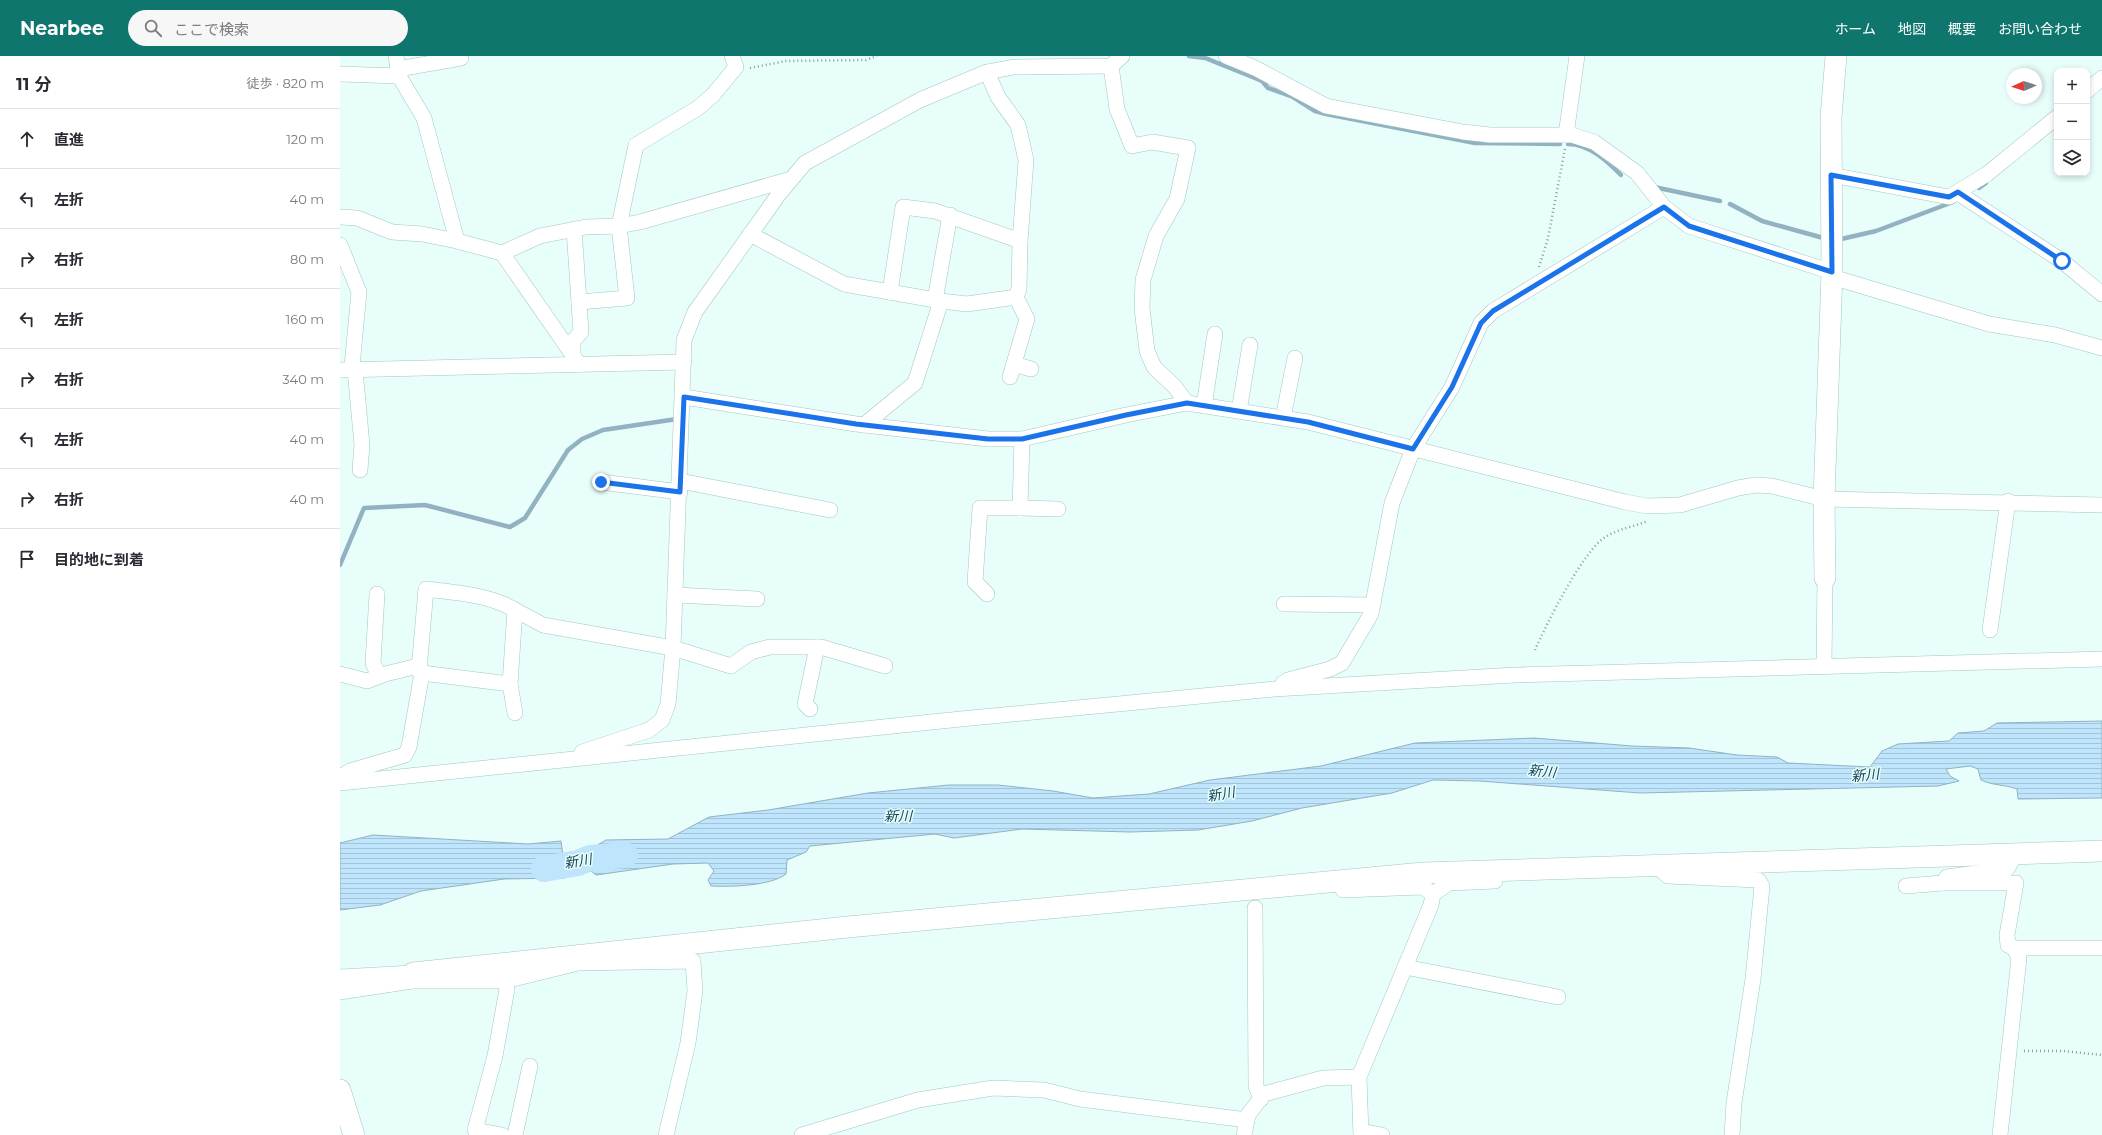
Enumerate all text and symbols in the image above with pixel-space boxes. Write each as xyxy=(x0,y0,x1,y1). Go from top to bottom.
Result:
search box xyxy=(128,10,408,46)
text: Nearbee xyxy=(20,17,104,40)
icon: search xyxy=(142,17,164,39)
text: ここで検索 xyxy=(174,20,249,39)
text: ホーム xyxy=(1834,20,1876,38)
text: 地図 xyxy=(1898,20,1926,38)
text: 概要 xyxy=(1948,20,1976,38)
text: お問い合わせ xyxy=(1998,20,2082,38)
north arrow xyxy=(2006,68,2042,104)
map controls xyxy=(2054,68,2090,176)
button: + xyxy=(2054,68,2090,104)
text: 11 分 xyxy=(16,74,51,94)
text: 徒歩 · 820 m xyxy=(246,75,324,91)
button: − xyxy=(2054,104,2090,140)
icon: ahead xyxy=(16,128,38,150)
text: 直進 xyxy=(54,130,84,149)
text: 120 m xyxy=(286,131,324,147)
button: layers xyxy=(2054,140,2090,176)
icon: left xyxy=(16,188,38,210)
text: 左折 xyxy=(54,190,84,209)
text: 40 m xyxy=(290,191,324,207)
icon: right xyxy=(16,248,38,270)
text: 右折 xyxy=(54,250,84,269)
text: 80 m xyxy=(290,251,324,267)
route start xyxy=(2053,252,2071,270)
icon: left xyxy=(16,308,38,330)
text: 左折 xyxy=(54,310,84,329)
text: 160 m xyxy=(286,311,324,327)
icon: right xyxy=(16,368,38,390)
text: 右折 xyxy=(54,370,84,389)
text: 340 m xyxy=(282,371,324,387)
icon: left xyxy=(16,428,38,450)
text: 左折 xyxy=(54,430,84,449)
text: 40 m xyxy=(290,431,324,447)
route end xyxy=(592,473,610,491)
icon: right xyxy=(16,488,38,510)
text: 右折 xyxy=(54,490,84,509)
text: 40 m xyxy=(290,491,324,507)
icon: arrive xyxy=(16,548,38,570)
text: 目的地に到着 xyxy=(54,550,144,569)
water label: 新川 xyxy=(1527,761,1559,782)
water label: 新川 xyxy=(1850,765,1882,785)
water label: 新川 xyxy=(1206,782,1238,805)
water label: 新川 xyxy=(884,807,914,825)
water label: 新川 xyxy=(563,849,595,872)

